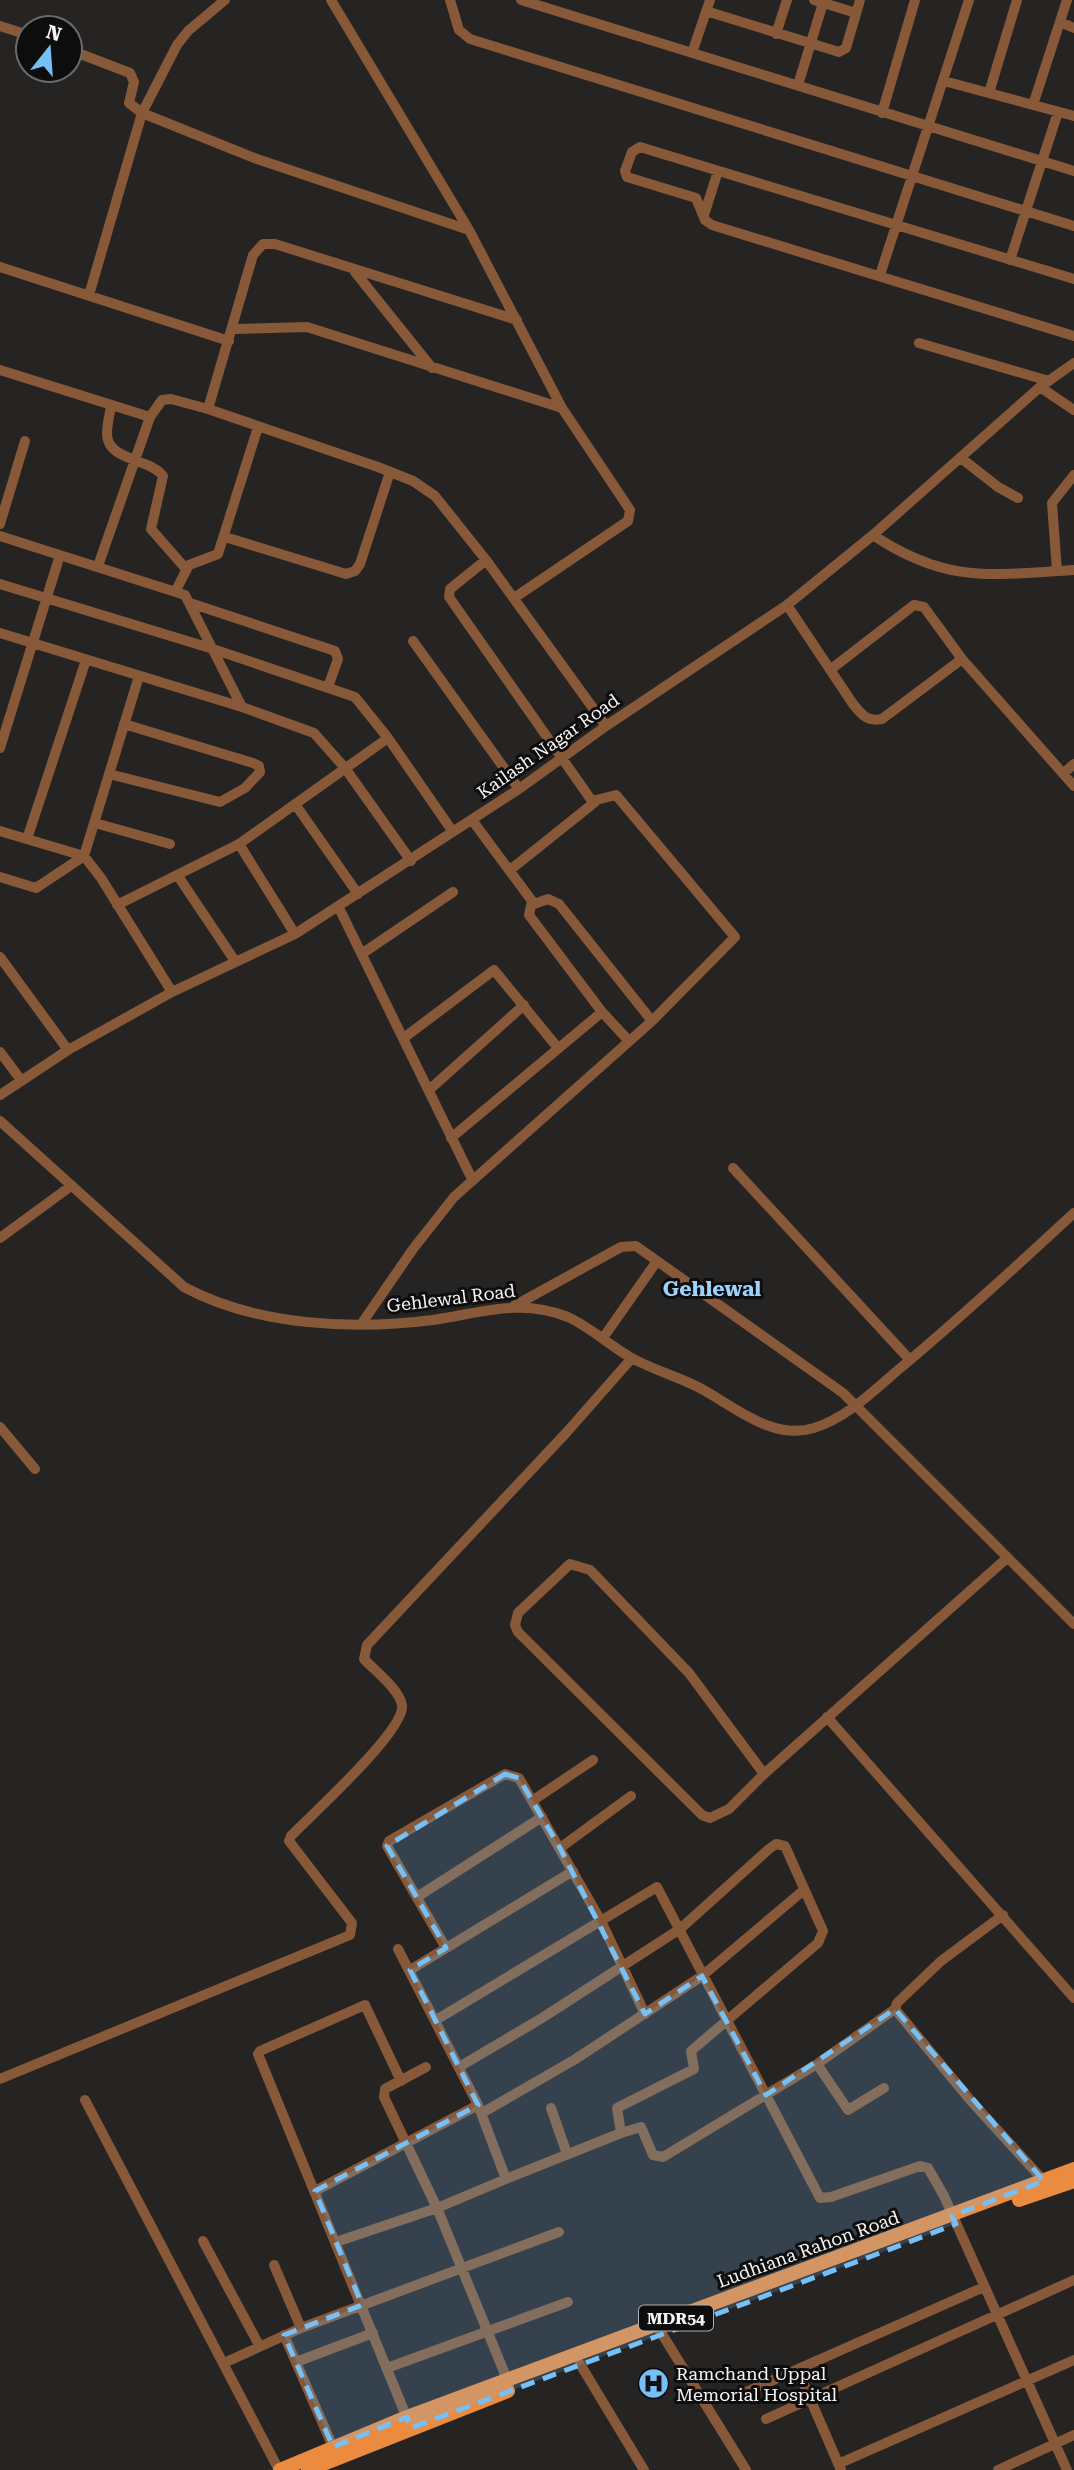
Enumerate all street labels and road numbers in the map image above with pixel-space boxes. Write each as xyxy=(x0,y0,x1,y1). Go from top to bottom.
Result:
street label: Kailash Nagar Road xyxy=(473,689,623,803)
street label: Gehlewal Road xyxy=(385,1280,517,1316)
street label: Ludhiana Rahon Road xyxy=(714,2206,902,2292)
road number: MDR54 xyxy=(639,2306,713,2330)

